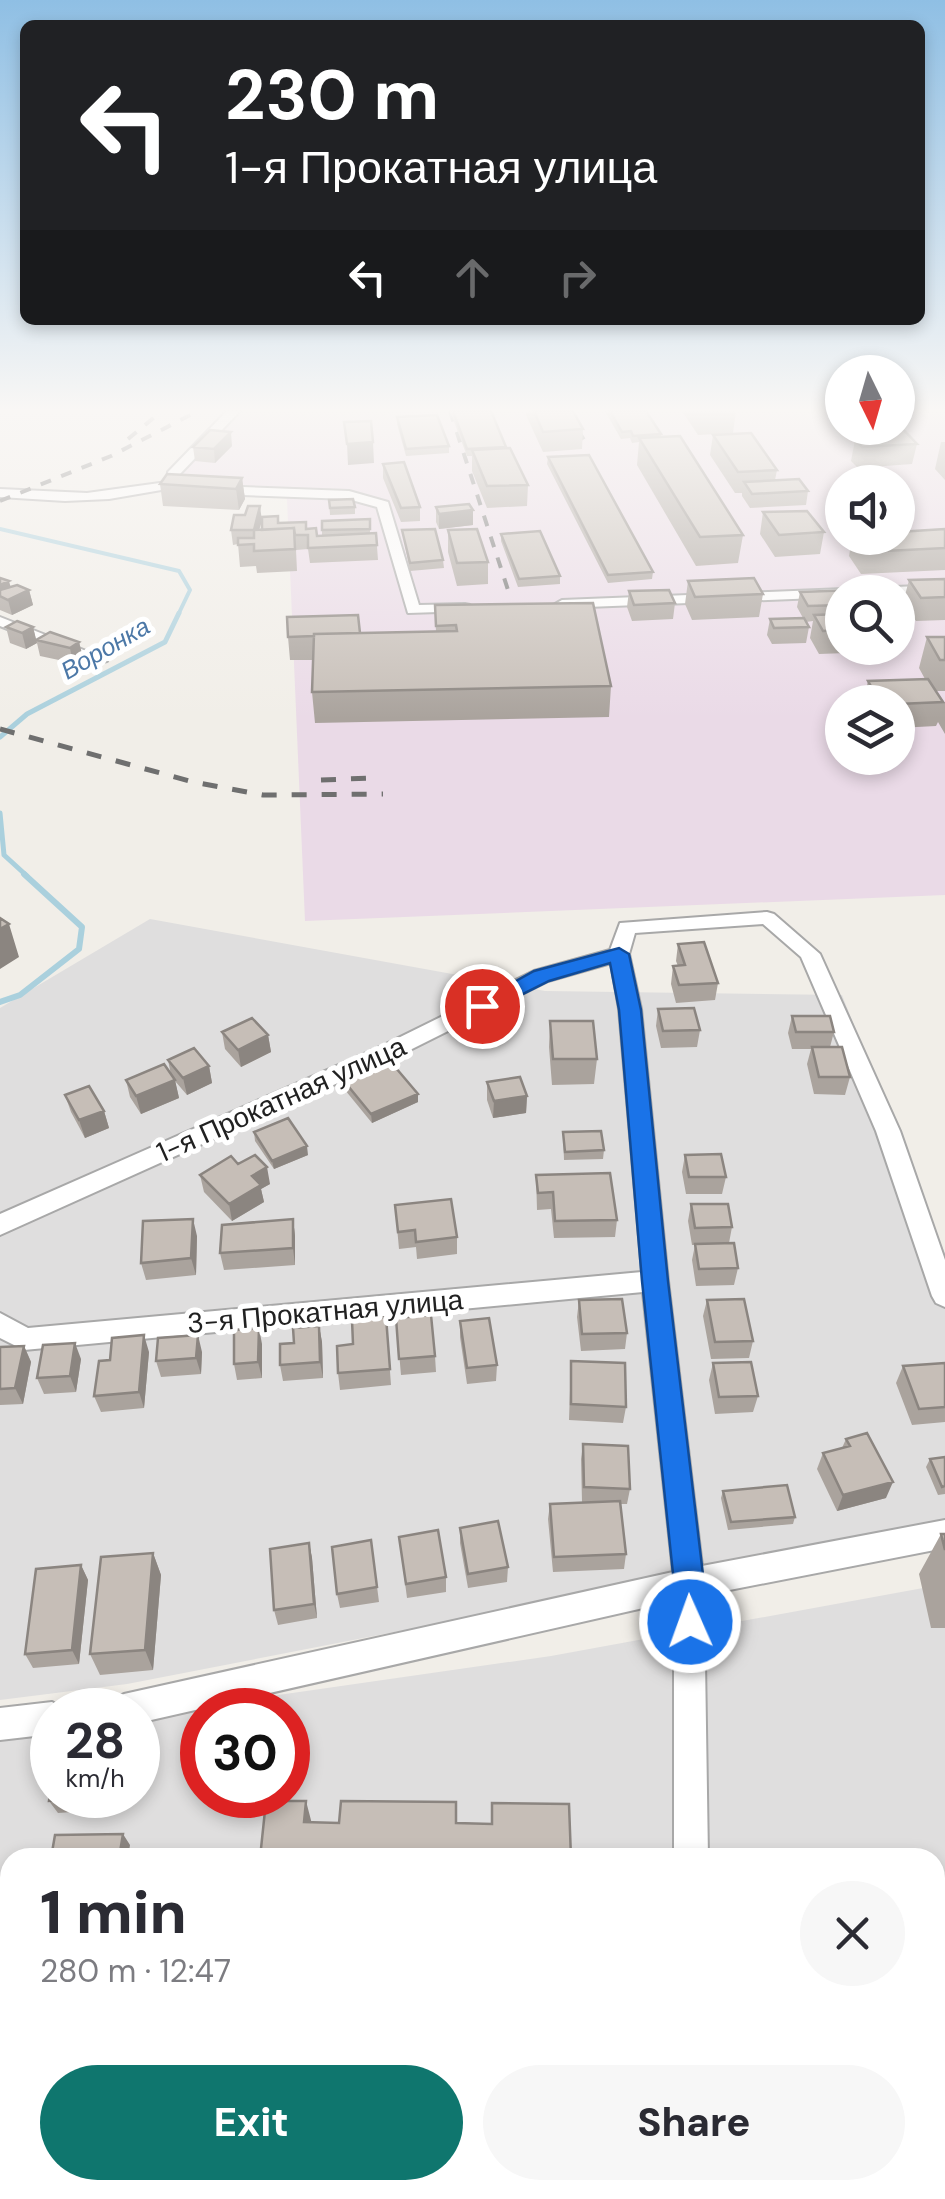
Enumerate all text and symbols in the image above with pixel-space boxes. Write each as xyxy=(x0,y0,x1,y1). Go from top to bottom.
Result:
text: 230 m xyxy=(225,50,439,141)
icon: left xyxy=(60,60,190,190)
text: 1-я Прокатная улица xyxy=(225,138,657,197)
icon: left xyxy=(340,250,395,305)
icon: ahead xyxy=(445,250,500,305)
icon: right xyxy=(550,250,605,305)
north arrow xyxy=(825,355,915,445)
map controls xyxy=(825,355,915,775)
button: sound xyxy=(825,465,915,555)
button: search xyxy=(825,575,915,665)
water label: Воронка xyxy=(55,610,156,687)
button: layers xyxy=(825,685,915,775)
pin xyxy=(440,964,525,1049)
icon: arrive xyxy=(455,979,510,1034)
street label: 1-я Прокатная улица xyxy=(151,1028,412,1171)
street label: 3-я Прокатная улица xyxy=(186,1281,465,1342)
position arrow xyxy=(638,1570,742,1674)
speed limit sign: 30 xyxy=(180,1688,310,1818)
text: 28 xyxy=(65,1708,125,1774)
text: km/h xyxy=(65,1762,125,1795)
text: 1 min xyxy=(40,1873,187,1952)
button: close xyxy=(800,1881,905,1986)
text: 280 m · 12:47 xyxy=(40,1950,231,1992)
button: Exit xyxy=(40,2065,463,2180)
button: Share xyxy=(483,2065,905,2180)

